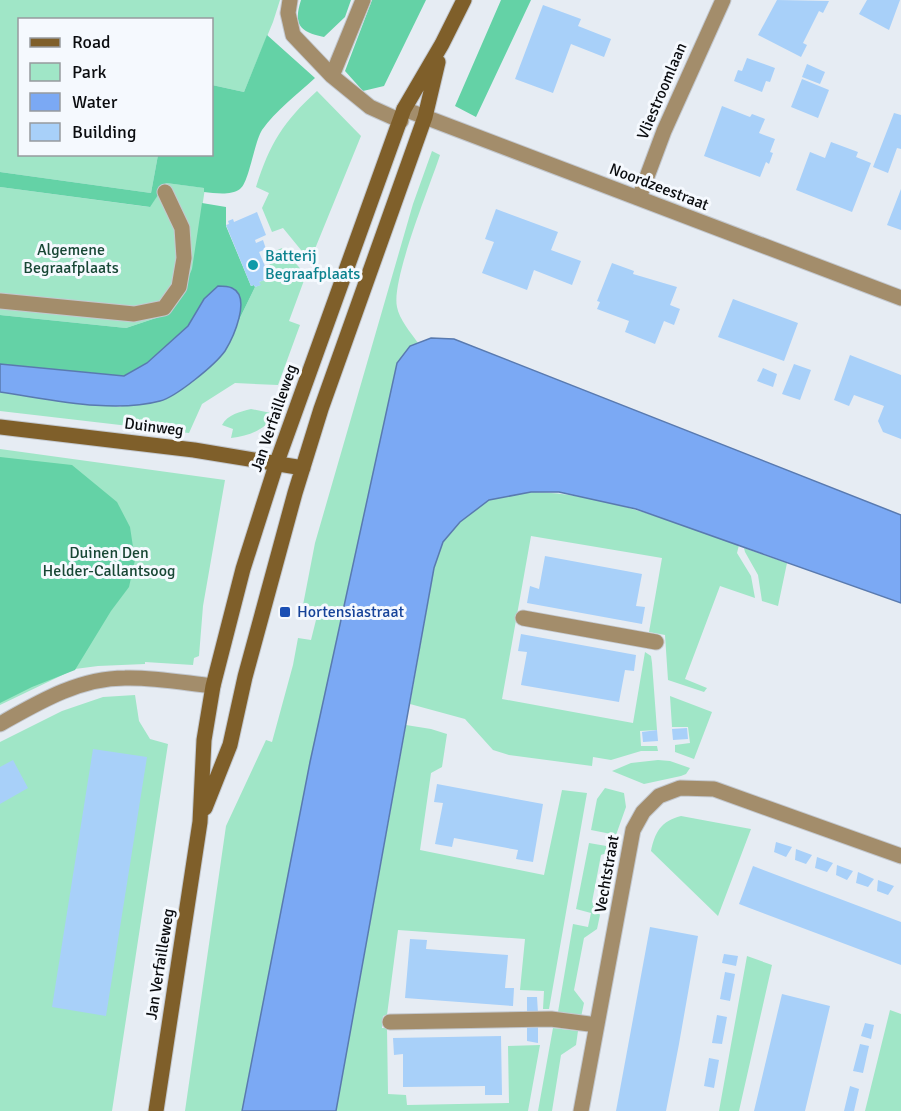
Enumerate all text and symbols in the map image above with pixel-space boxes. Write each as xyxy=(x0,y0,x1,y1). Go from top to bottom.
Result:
legend xyxy=(18,18,213,156)
text: Road xyxy=(72,31,111,53)
street label: Vliestroomlaan xyxy=(633,39,691,143)
text: Park xyxy=(72,61,107,83)
text: Water xyxy=(72,91,118,113)
text: Building xyxy=(72,121,136,143)
street label: Noordzeestraat xyxy=(607,159,712,215)
park label: Algemene Begraafplaats xyxy=(23,240,119,278)
place label: Batterij Begraafplaats xyxy=(265,246,360,284)
marker: Batterij Begraafplaats xyxy=(246,258,260,272)
street label: Jan Verfailleweg xyxy=(246,362,302,474)
street label: Duinweg xyxy=(123,413,185,441)
park label: Duinen Den Helder-Callantsoog xyxy=(43,543,175,581)
place label: Hortensiastraat xyxy=(297,602,404,622)
marker: Hortensiastraat xyxy=(278,605,292,619)
street label: Vechtstraat xyxy=(590,833,624,914)
street label: Jan Verfailleweg xyxy=(141,907,179,1021)

